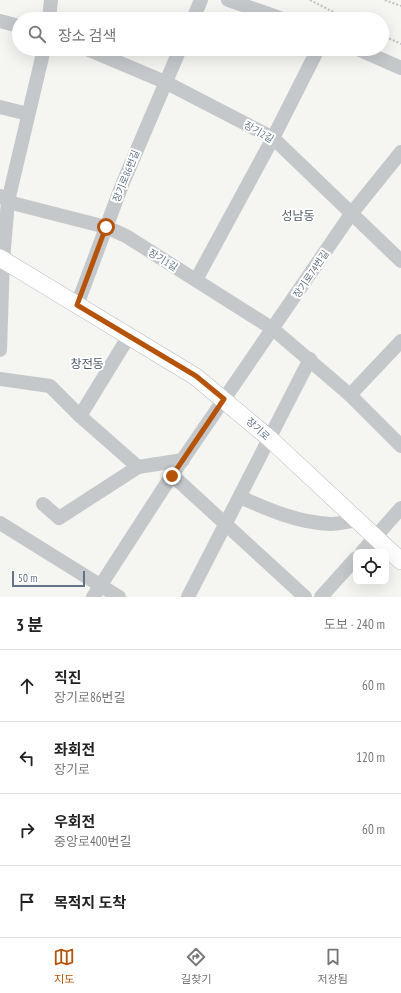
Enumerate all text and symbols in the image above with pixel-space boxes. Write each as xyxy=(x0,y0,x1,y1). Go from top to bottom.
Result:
search box xyxy=(12,12,389,56)
icon: search xyxy=(26,23,48,45)
text: 장소 검색 xyxy=(58,26,116,45)
street label: 장기2길 xyxy=(242,118,276,146)
street label: 장기로86번길 xyxy=(110,148,142,204)
district label: 성남동 xyxy=(281,208,315,223)
route start xyxy=(97,218,115,236)
street label: 장기1길 xyxy=(146,246,180,274)
street label: 장기로74번길 xyxy=(290,248,332,300)
district label: 창전동 xyxy=(70,356,104,371)
street label: 장기로 xyxy=(243,415,273,443)
route end xyxy=(163,467,181,485)
map controls xyxy=(353,549,389,585)
button: locate xyxy=(353,549,389,585)
scale bar xyxy=(12,569,85,588)
text: 50 m xyxy=(18,571,37,585)
text: 3 분 xyxy=(16,614,43,636)
text: 도보 · 240 m xyxy=(324,616,385,633)
text: 직진 xyxy=(54,668,82,687)
icon: ahead xyxy=(16,675,38,697)
text: 60 m xyxy=(362,677,385,694)
text: 장기로86번길 xyxy=(54,689,126,706)
text: 좌회전 xyxy=(54,740,95,759)
icon: left xyxy=(16,747,38,769)
text: 120 m xyxy=(356,749,385,766)
text: 장기로 xyxy=(54,761,90,778)
text: 우회전 xyxy=(54,812,95,831)
icon: right xyxy=(16,819,38,841)
text: 60 m xyxy=(362,821,385,838)
text: 중앙로400번길 xyxy=(54,833,131,850)
icon: arrive xyxy=(16,891,38,913)
text: 목적지 도착 xyxy=(54,893,126,912)
tab: 지도 xyxy=(53,946,75,986)
tab: 길찾기 xyxy=(181,946,211,986)
tab: 저장됨 xyxy=(318,946,348,986)

